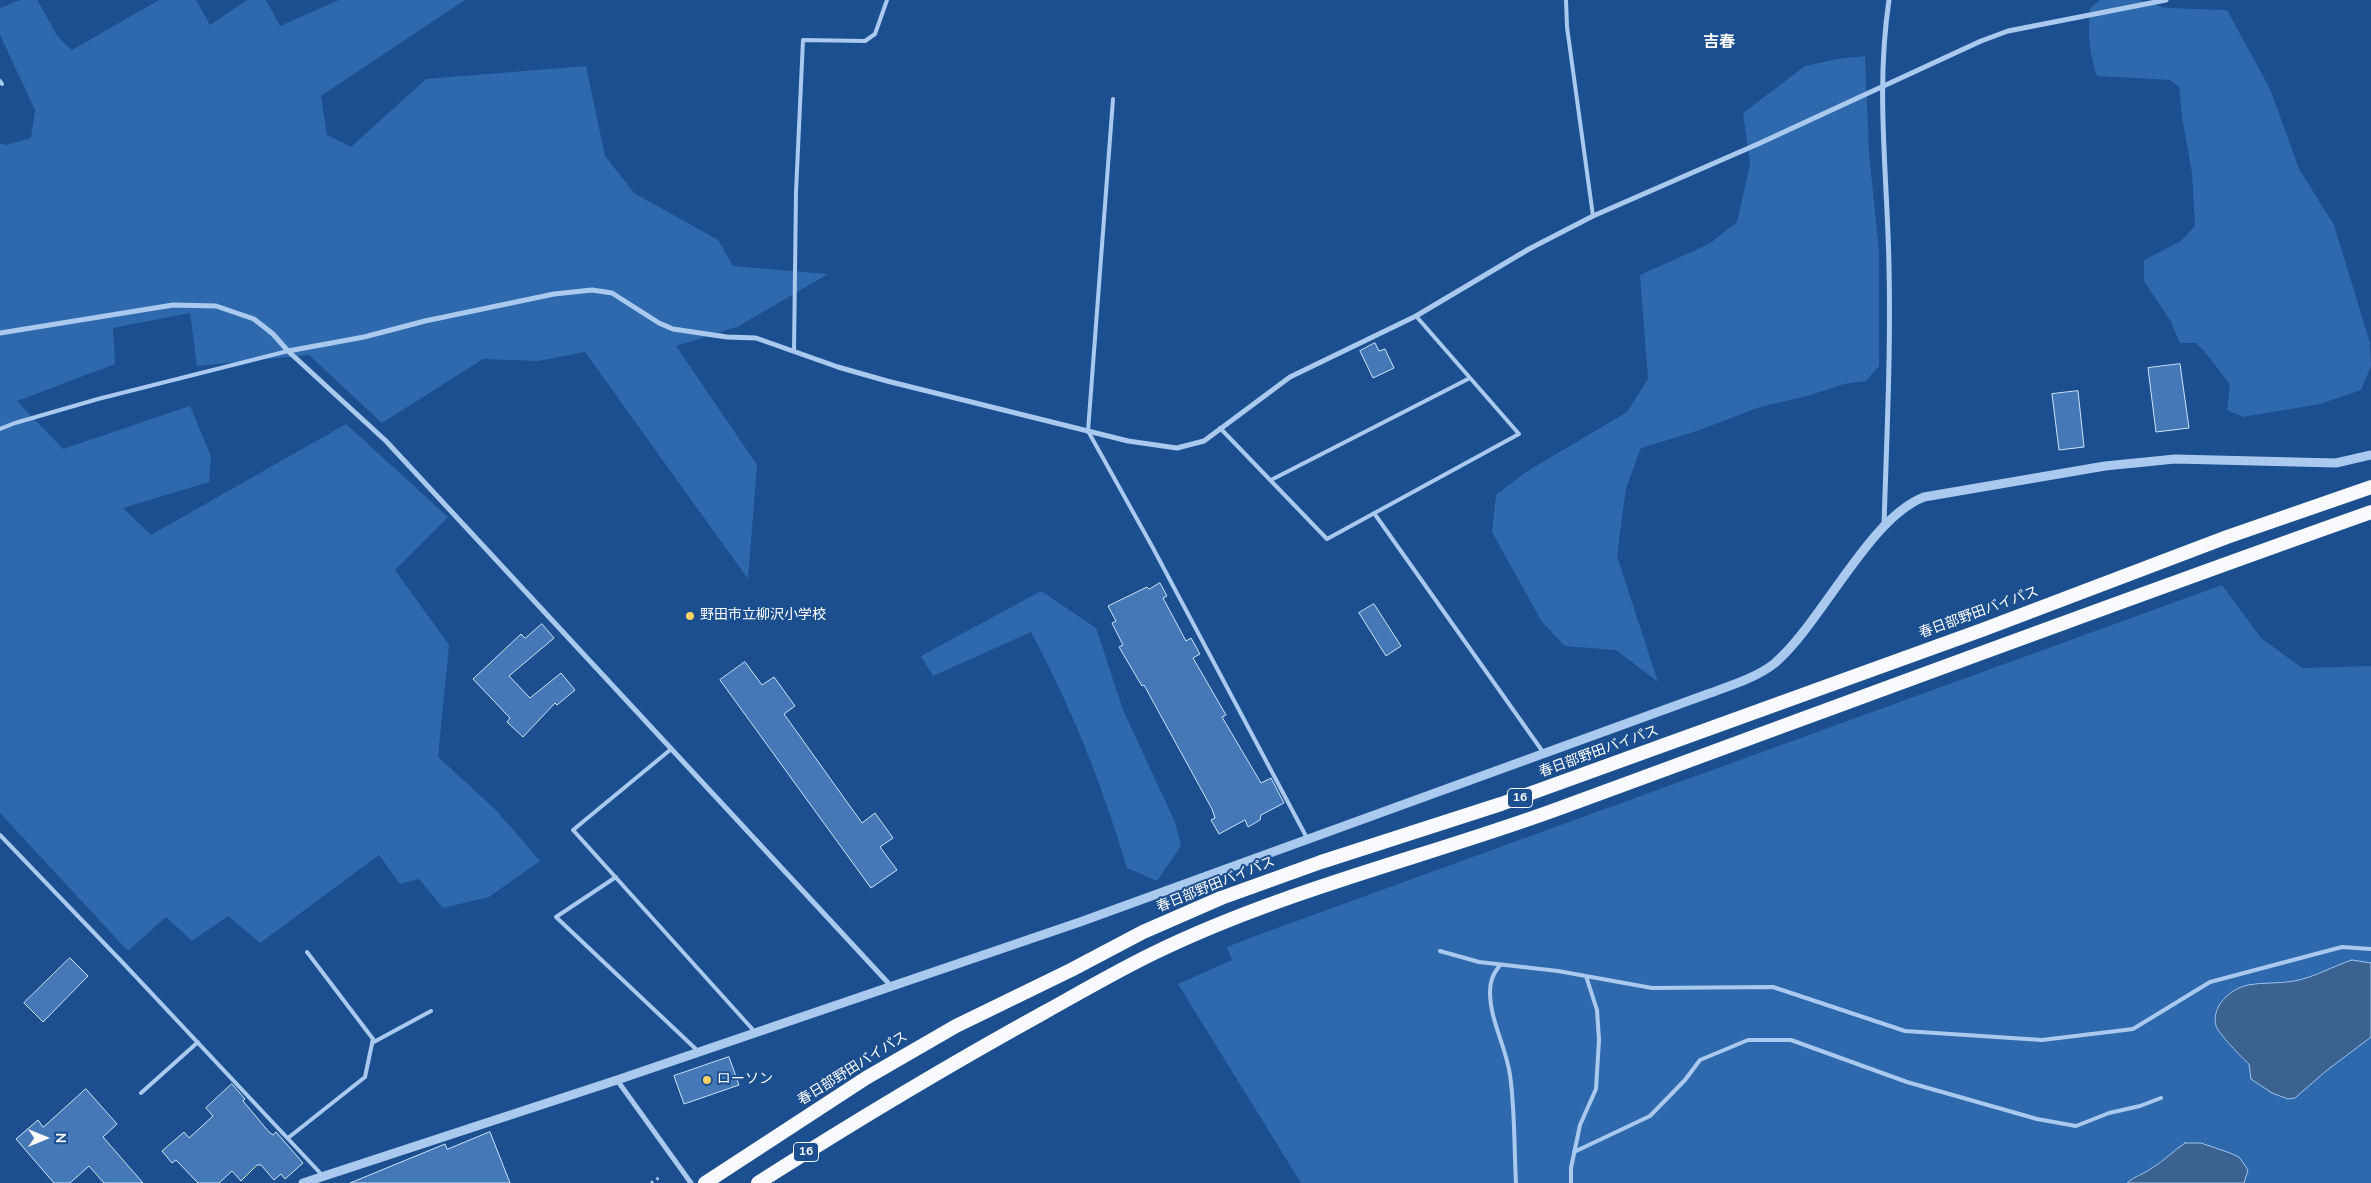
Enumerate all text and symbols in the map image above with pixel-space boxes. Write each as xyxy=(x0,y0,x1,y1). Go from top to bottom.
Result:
district label: 吉春 xyxy=(1703,33,1735,53)
street label: 春日部野田バイパス xyxy=(1917,584,2041,642)
place label: 野田市立柳沢小学校 xyxy=(700,608,826,624)
marker: 野田市立柳沢小学校 xyxy=(684,610,696,622)
street label: 春日部野田バイパス xyxy=(1537,723,1661,781)
road number: 16 xyxy=(1508,788,1532,808)
street label: 春日部野田バイパス xyxy=(1154,854,1278,916)
street label: 春日部野田バイパス xyxy=(795,1028,911,1110)
place label: ローソン xyxy=(717,1072,773,1088)
marker: ローソン xyxy=(701,1074,713,1086)
north arrow xyxy=(20,1113,70,1163)
text: N xyxy=(51,1133,70,1143)
road number: 16 xyxy=(794,1142,818,1162)

